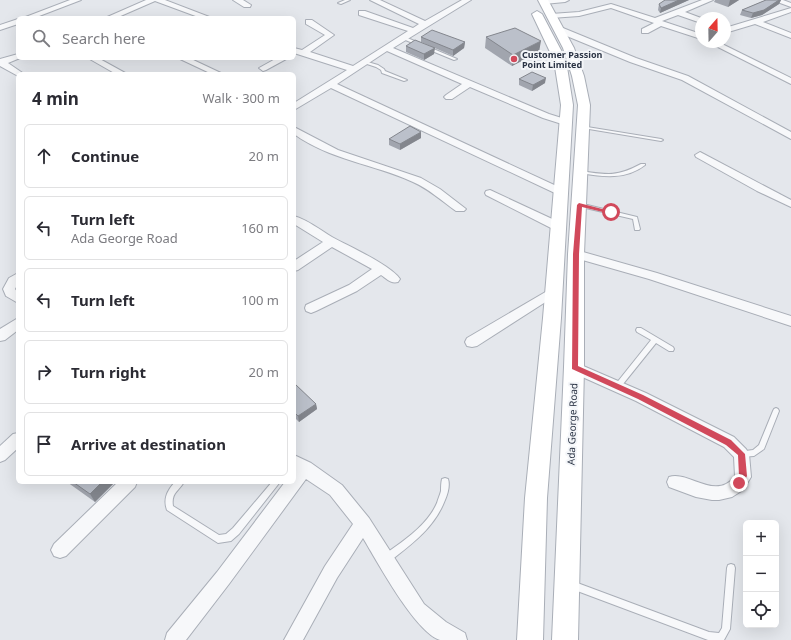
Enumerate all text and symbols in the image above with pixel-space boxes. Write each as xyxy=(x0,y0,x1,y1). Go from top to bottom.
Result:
north arrow xyxy=(695,12,731,48)
search box xyxy=(16,16,296,60)
icon: search xyxy=(30,27,52,49)
text: Search here xyxy=(62,28,145,48)
place label: Customer Passion Point Limited xyxy=(522,48,603,71)
marker: Customer Passion Point Limited xyxy=(509,54,519,64)
text: 4 min xyxy=(32,87,79,110)
text: Walk · 300 m xyxy=(202,89,280,107)
icon: ahead xyxy=(33,145,55,167)
text: Continue xyxy=(71,146,139,166)
text: 20 m xyxy=(249,147,279,165)
route start xyxy=(602,203,620,221)
text: Turn left xyxy=(71,209,135,229)
icon: left xyxy=(33,217,55,239)
text: 160 m xyxy=(241,219,279,237)
text: Ada George Road xyxy=(71,229,178,247)
icon: left xyxy=(33,289,55,311)
text: Turn left xyxy=(71,290,135,310)
text: 100 m xyxy=(241,291,279,309)
icon: right xyxy=(33,361,55,383)
text: Turn right xyxy=(71,362,146,382)
text: 20 m xyxy=(249,363,279,381)
street label: Ada George Road xyxy=(564,383,580,465)
icon: arrive xyxy=(33,433,55,455)
text: Arrive at destination xyxy=(71,434,226,454)
route end xyxy=(730,474,748,492)
map controls xyxy=(743,520,779,628)
button: + xyxy=(743,520,779,556)
button: − xyxy=(743,556,779,592)
button: locate xyxy=(743,592,779,628)

